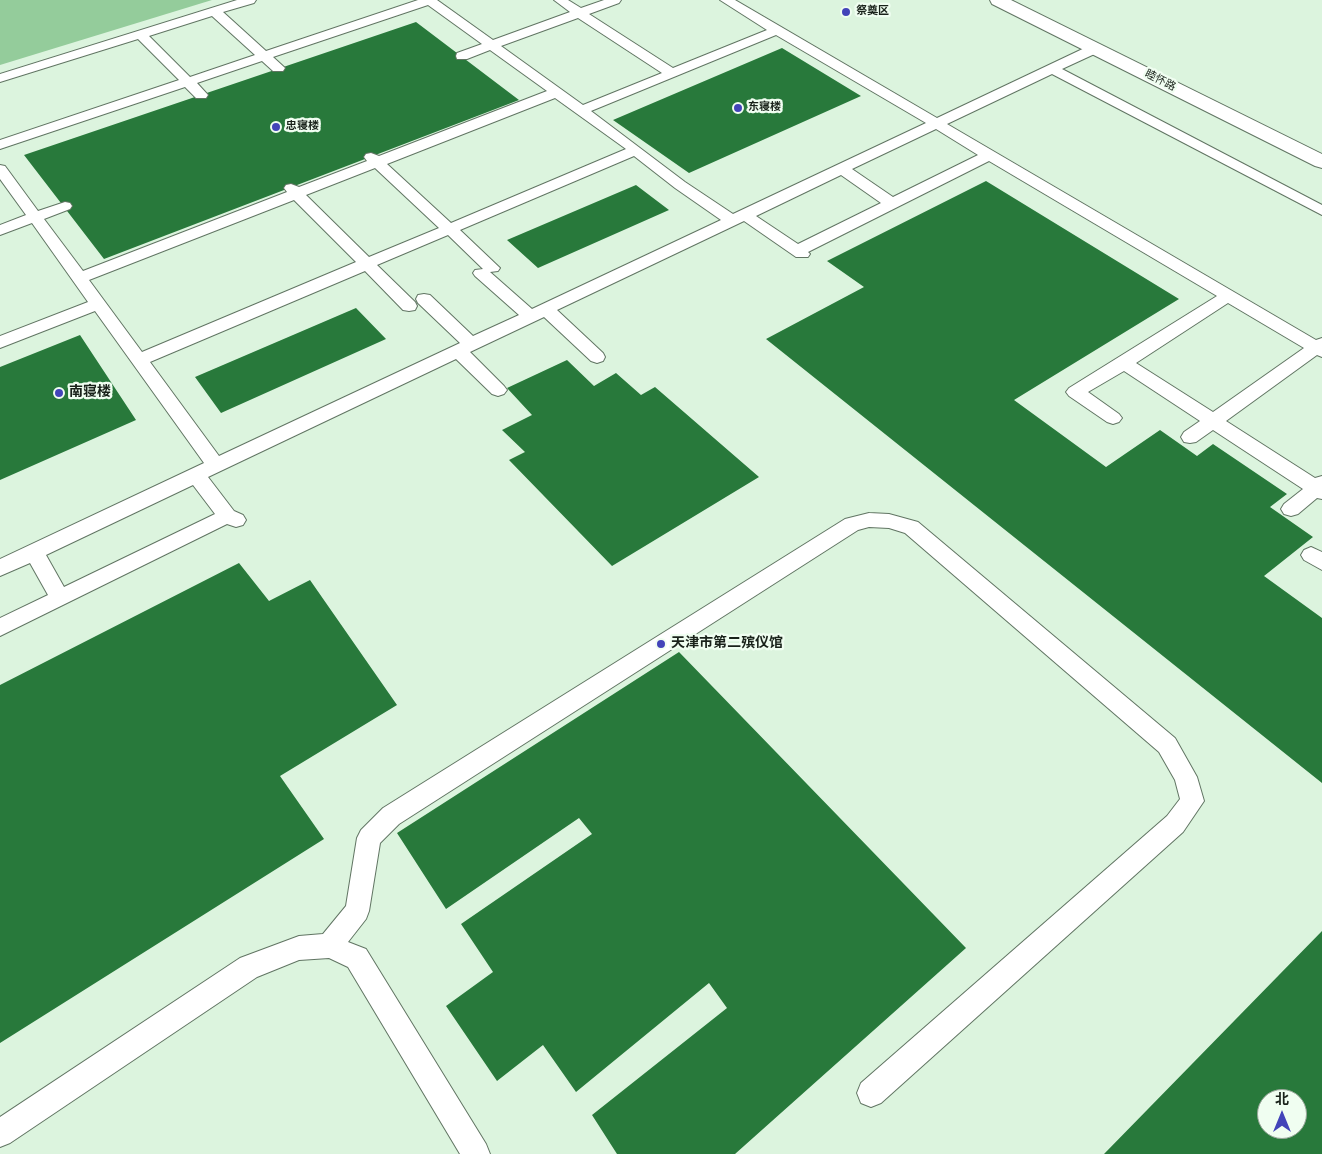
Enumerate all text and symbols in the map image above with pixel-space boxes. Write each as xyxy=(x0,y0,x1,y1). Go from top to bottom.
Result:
place label: 祭奠区 xyxy=(856,5,889,19)
marker: 祭奠区 xyxy=(840,6,852,18)
street label: 睦怀路 xyxy=(1142,68,1178,94)
place label: 东寝楼 xyxy=(748,101,781,115)
marker: 东寝楼 xyxy=(732,102,744,114)
place label: 忠寝楼 xyxy=(286,120,319,134)
marker: 忠寝楼 xyxy=(270,121,282,133)
place label: 南寝楼 xyxy=(69,385,111,401)
marker: 南寝楼 xyxy=(53,387,65,399)
place label: 天津市第二殡仪馆 xyxy=(671,636,783,652)
marker: 天津市第二殡仪馆 xyxy=(655,638,667,650)
north arrow xyxy=(1257,1089,1307,1139)
text: 北 xyxy=(1275,1090,1289,1110)

